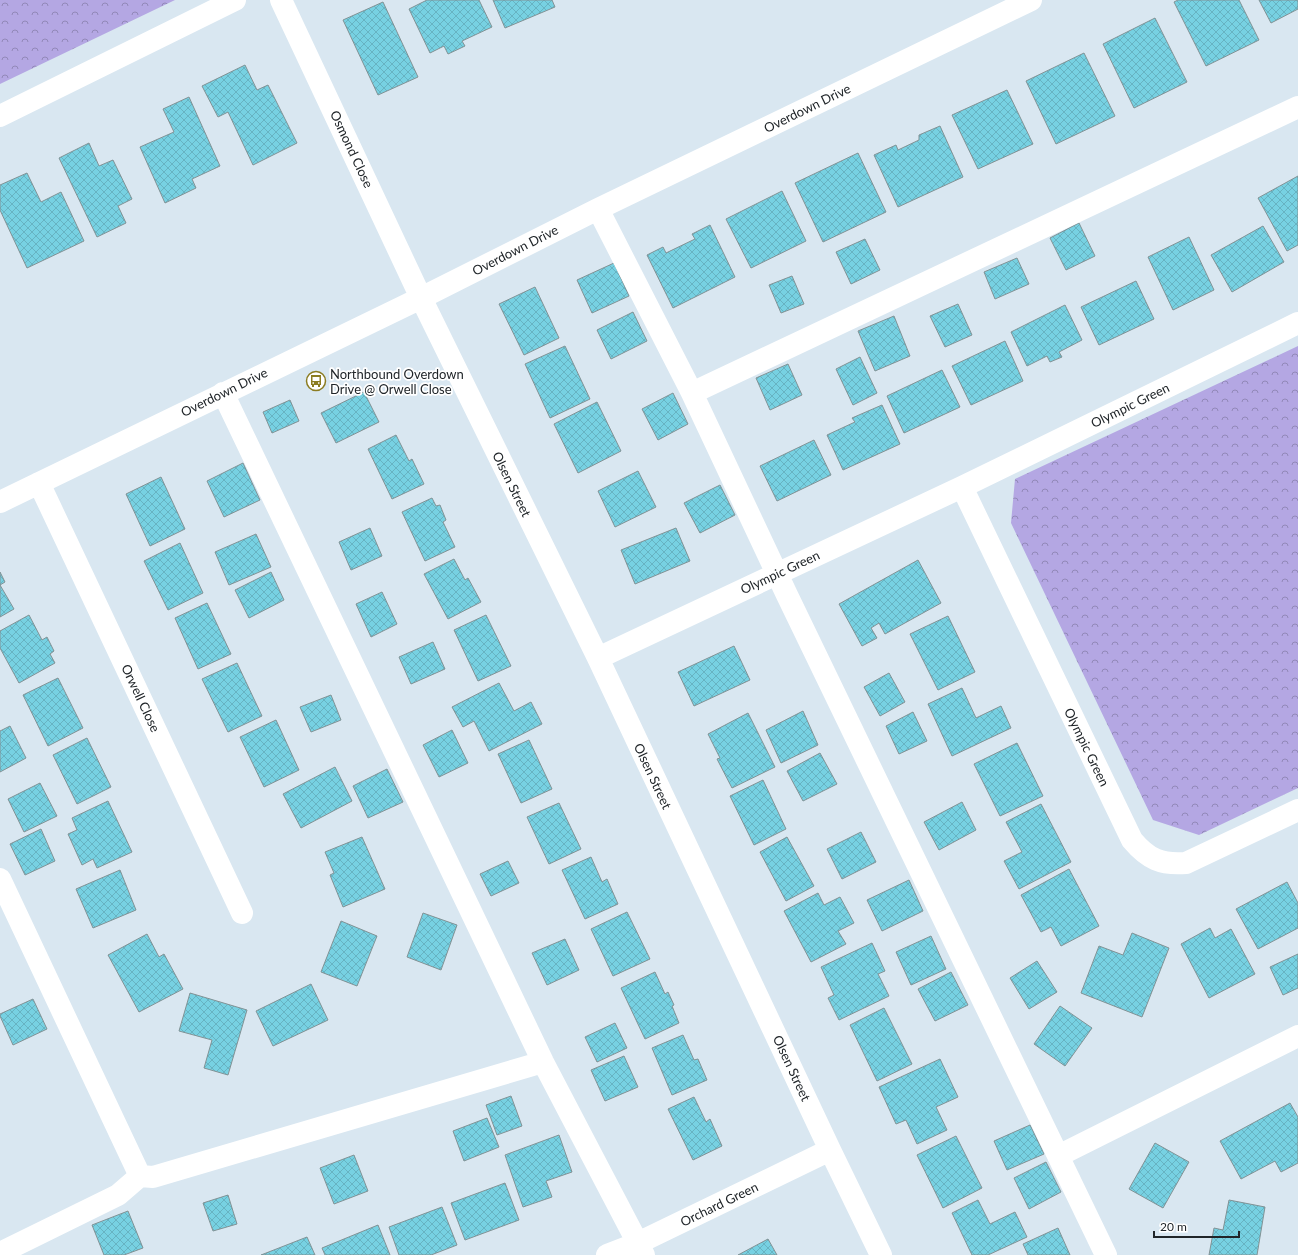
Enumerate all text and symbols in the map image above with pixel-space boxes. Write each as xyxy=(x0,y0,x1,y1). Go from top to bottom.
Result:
street label: Overdown Drive xyxy=(761,80,853,136)
street label: Osmond Close xyxy=(327,108,377,190)
street label: Overdown Drive xyxy=(469,221,561,279)
street label: Overdown Drive xyxy=(178,364,270,420)
place label: Northbound Overdown Drive @ Orwell Close xyxy=(330,366,464,397)
bus stop icon: Northbound Overdown Drive @ Orwell Close xyxy=(305,370,327,392)
street label: Olympic Green xyxy=(1088,379,1172,431)
street label: Olsen Street xyxy=(489,449,535,520)
street label: Olympic Green xyxy=(738,547,822,597)
street label: Orwell Close xyxy=(118,662,164,735)
street label: Olympic Green xyxy=(1061,705,1113,789)
street label: Olsen Street xyxy=(631,741,675,812)
street label: Olsen Street xyxy=(770,1033,814,1104)
street label: Orchard Green xyxy=(677,1178,761,1230)
scale bar xyxy=(1154,1213,1239,1239)
text: 20 m xyxy=(1160,1219,1187,1234)

